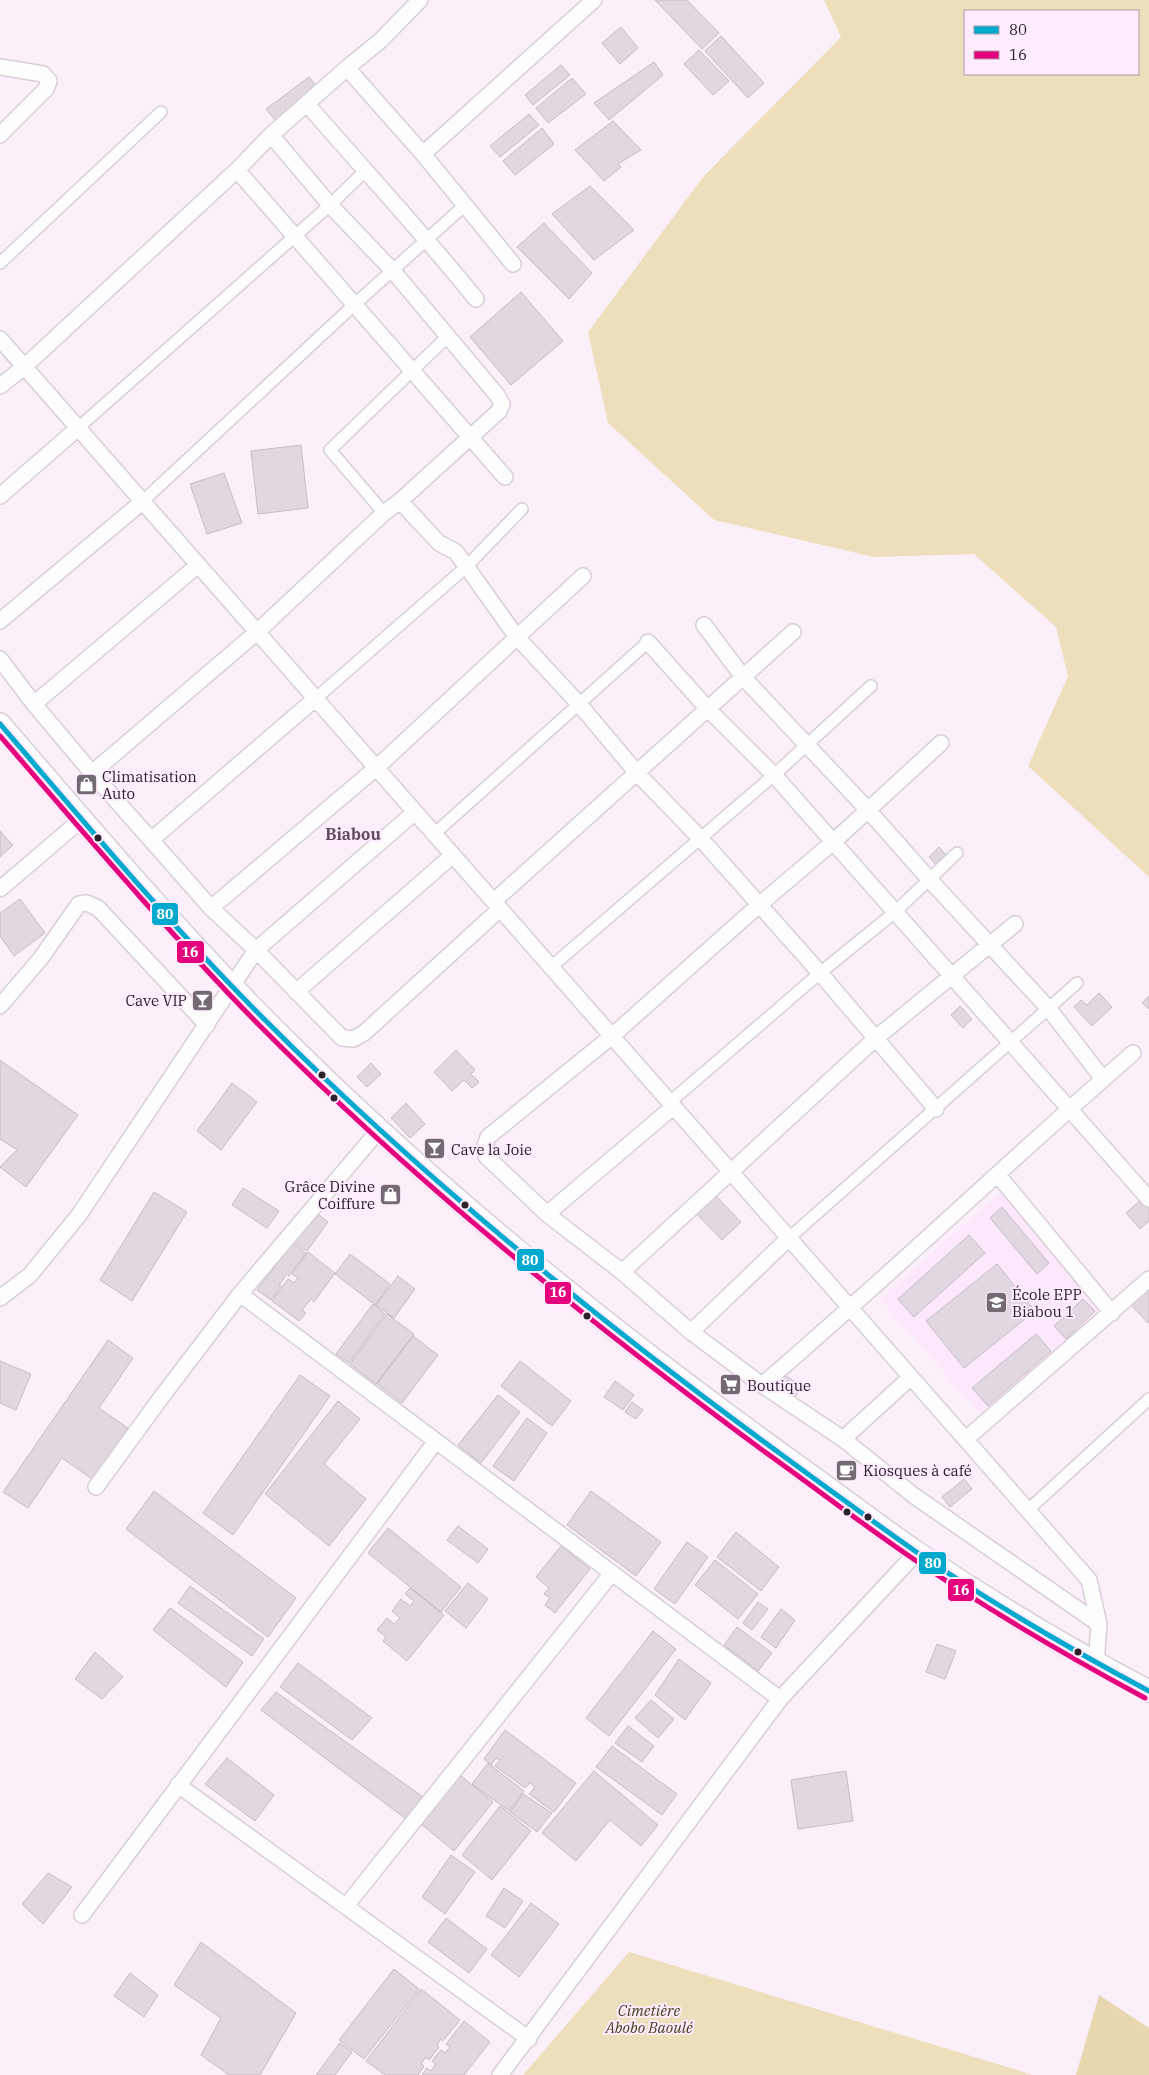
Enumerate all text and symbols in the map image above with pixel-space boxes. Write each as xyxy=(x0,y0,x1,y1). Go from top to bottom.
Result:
legend xyxy=(964,10,1139,75)
text: 80 xyxy=(1009,20,1027,39)
text: 16 xyxy=(1009,45,1027,64)
place label: Climatisation Auto xyxy=(102,767,197,803)
shop icon: Climatisation Auto xyxy=(74,773,98,797)
district label: Biabou xyxy=(325,824,381,844)
unlabelled marker xyxy=(93,833,103,843)
line badge: 80 xyxy=(151,902,179,926)
text: 80 xyxy=(157,905,173,923)
line badge: 16 xyxy=(176,940,205,964)
text: 16 xyxy=(182,943,198,961)
bar icon: Cave VIP xyxy=(191,988,215,1012)
place label: Cave VIP xyxy=(126,991,187,1010)
unlabelled marker xyxy=(317,1070,327,1080)
unlabelled marker xyxy=(329,1093,339,1103)
bar icon: Cave la Joie xyxy=(423,1137,447,1161)
place label: Cave la Joie xyxy=(451,1140,532,1159)
place label: Grâce Divine Coiffure xyxy=(285,1177,375,1213)
shop icon: Grâce Divine Coiffure xyxy=(379,1183,403,1207)
unlabelled marker xyxy=(460,1200,470,1210)
line badge: 80 xyxy=(516,1248,545,1272)
text: 80 xyxy=(522,1251,538,1269)
line badge: 16 xyxy=(544,1281,572,1305)
text: 16 xyxy=(550,1283,566,1301)
place label: École EPP Biabou 1 xyxy=(1012,1285,1082,1321)
school or university icon: École EPP Biabou 1 xyxy=(984,1291,1008,1315)
unlabelled marker xyxy=(582,1311,592,1321)
supermarket icon: Boutique xyxy=(719,1373,743,1397)
place label: Boutique xyxy=(747,1376,811,1395)
cafe icon: Kiosques à café xyxy=(835,1458,859,1482)
place label: Kiosques à café xyxy=(863,1461,972,1480)
unlabelled marker xyxy=(842,1507,852,1517)
unlabelled marker xyxy=(863,1512,873,1522)
line badge: 80 xyxy=(918,1551,947,1575)
text: 80 xyxy=(925,1554,941,1572)
line badge: 16 xyxy=(947,1578,975,1602)
text: 16 xyxy=(953,1581,969,1599)
unlabelled marker xyxy=(1073,1647,1083,1657)
park label: Cimetière Abobo Baoulé xyxy=(604,2001,693,2037)

